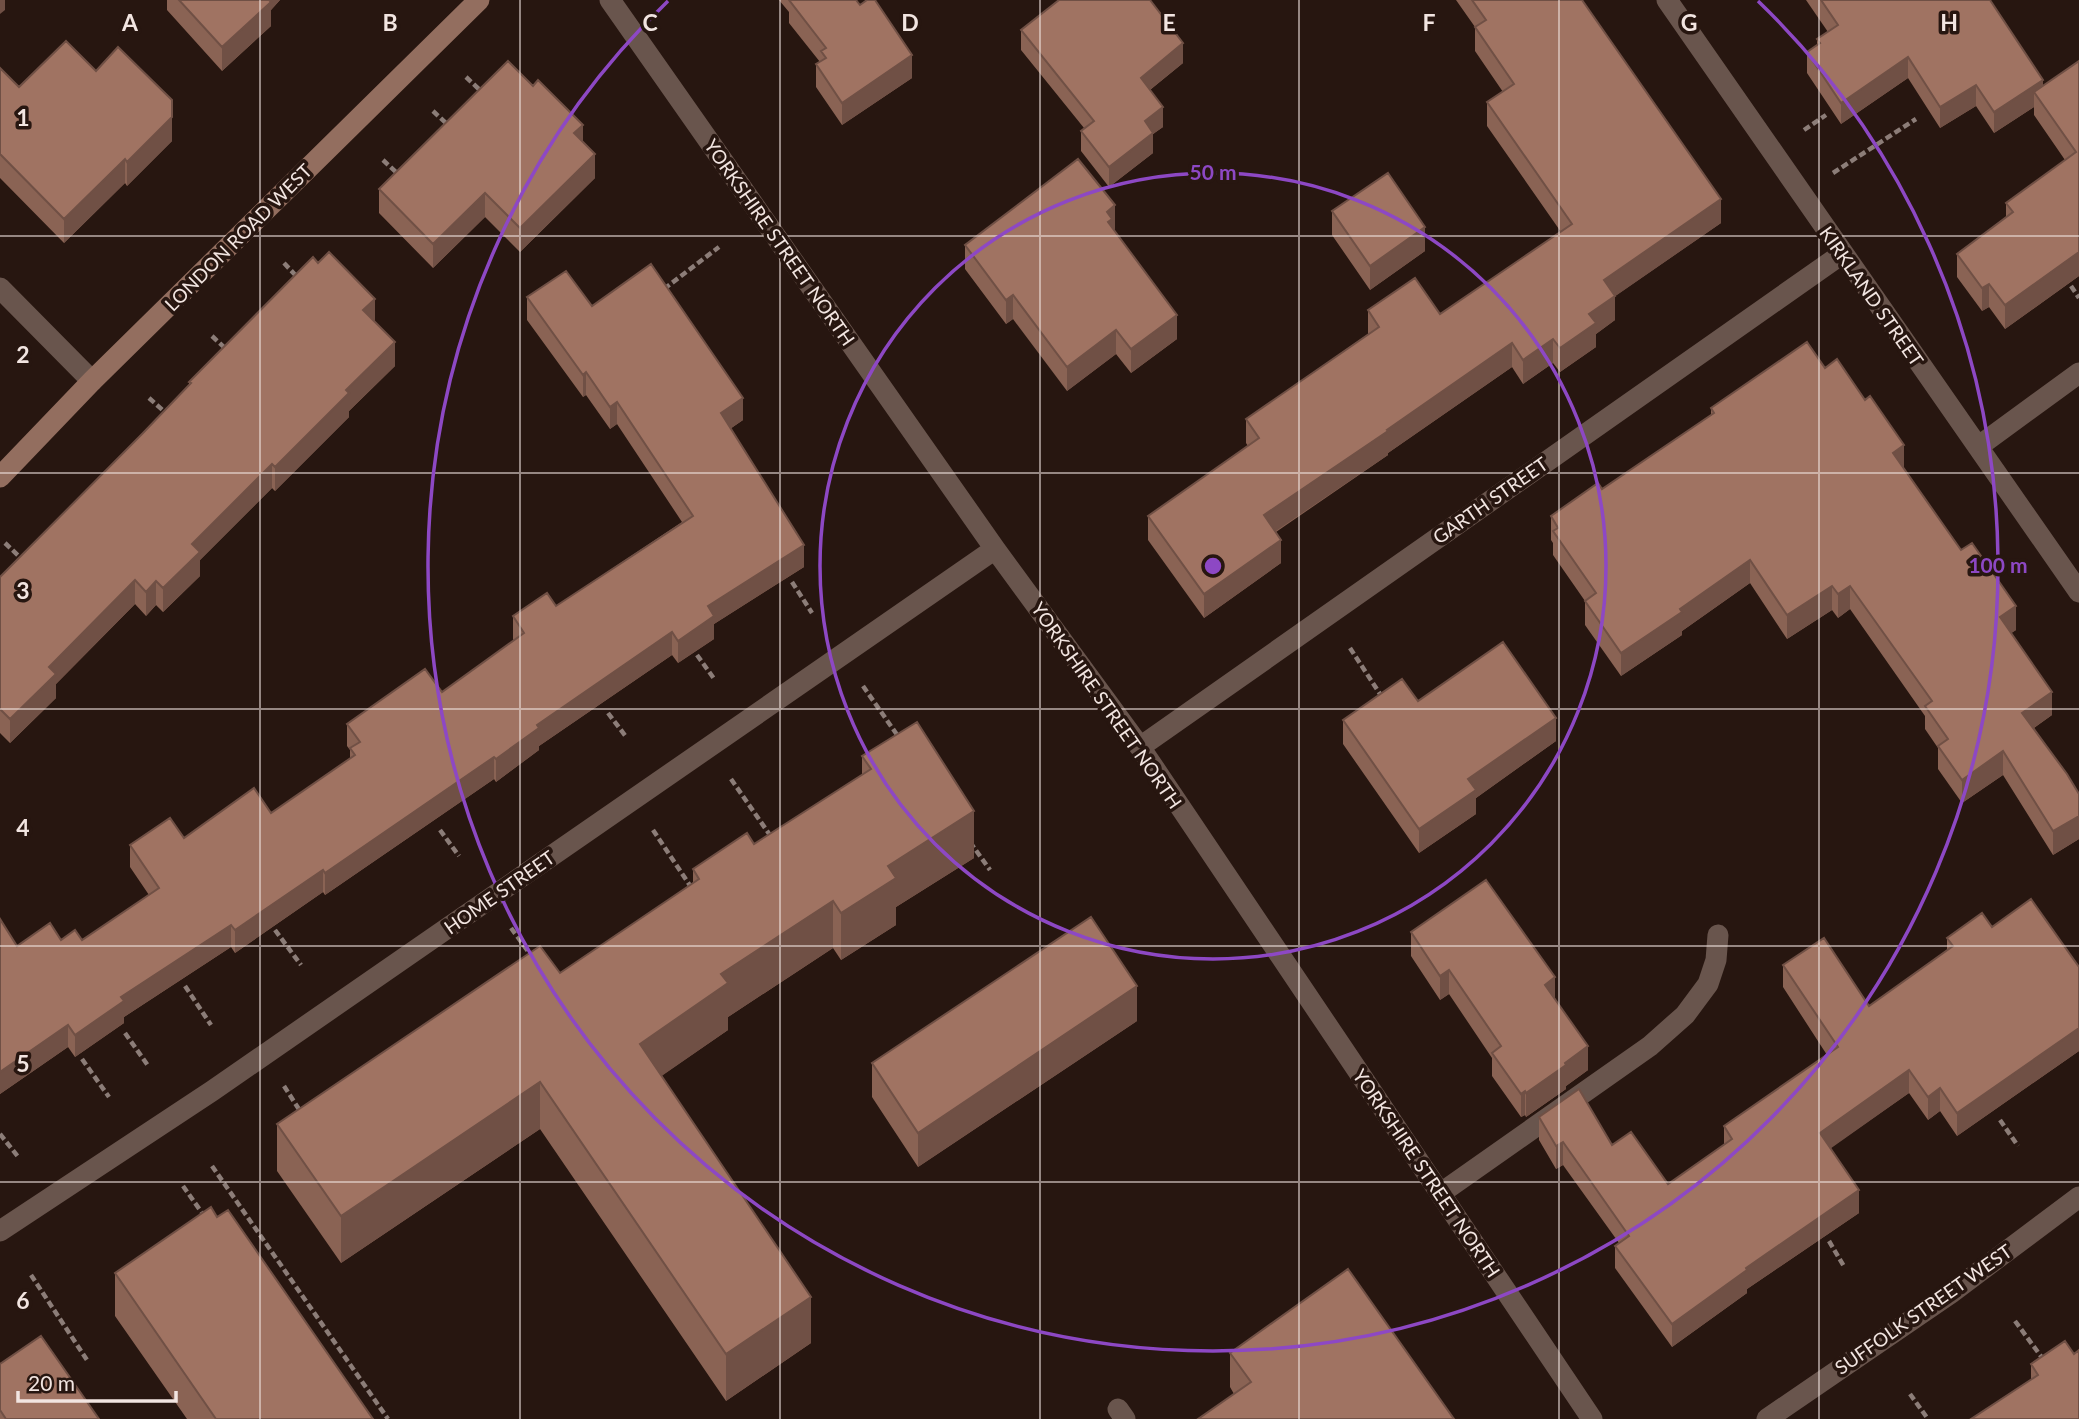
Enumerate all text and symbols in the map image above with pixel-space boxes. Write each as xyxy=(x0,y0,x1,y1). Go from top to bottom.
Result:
text: A xyxy=(121,8,139,36)
text: B xyxy=(382,8,398,36)
text: C xyxy=(642,8,658,36)
text: D xyxy=(901,8,919,36)
text: E xyxy=(1162,8,1176,36)
text: F xyxy=(1422,8,1436,36)
text: G xyxy=(1681,8,1697,36)
text: H xyxy=(1940,8,1958,36)
text: 1 xyxy=(16,103,30,131)
street label: YORKSHIRE STREET NORTH xyxy=(700,134,860,350)
street label: LONDON ROAD WEST xyxy=(160,159,316,315)
text: 50 m xyxy=(1189,159,1237,184)
street label: KIRKLAND STREET xyxy=(1815,222,1929,370)
text: 2 xyxy=(16,340,30,368)
street label: GARTH STREET xyxy=(1428,452,1552,548)
text: 100 m xyxy=(1968,552,2028,577)
centre of rings xyxy=(1201,554,1225,578)
text: 3 xyxy=(16,576,30,604)
street label: YORKSHIRE STREET NORTH xyxy=(1027,597,1187,813)
text: 4 xyxy=(16,813,30,841)
street label: HOME STREET xyxy=(439,845,559,939)
text: 5 xyxy=(16,1049,30,1077)
street label: YORKSHIRE STREET NORTH xyxy=(1349,1064,1505,1282)
street label: SUFFOLK STREET WEST xyxy=(1830,1239,2016,1379)
text: 6 xyxy=(16,1286,30,1314)
scale bar xyxy=(18,1360,175,1404)
text: 20 m xyxy=(28,1370,75,1395)

